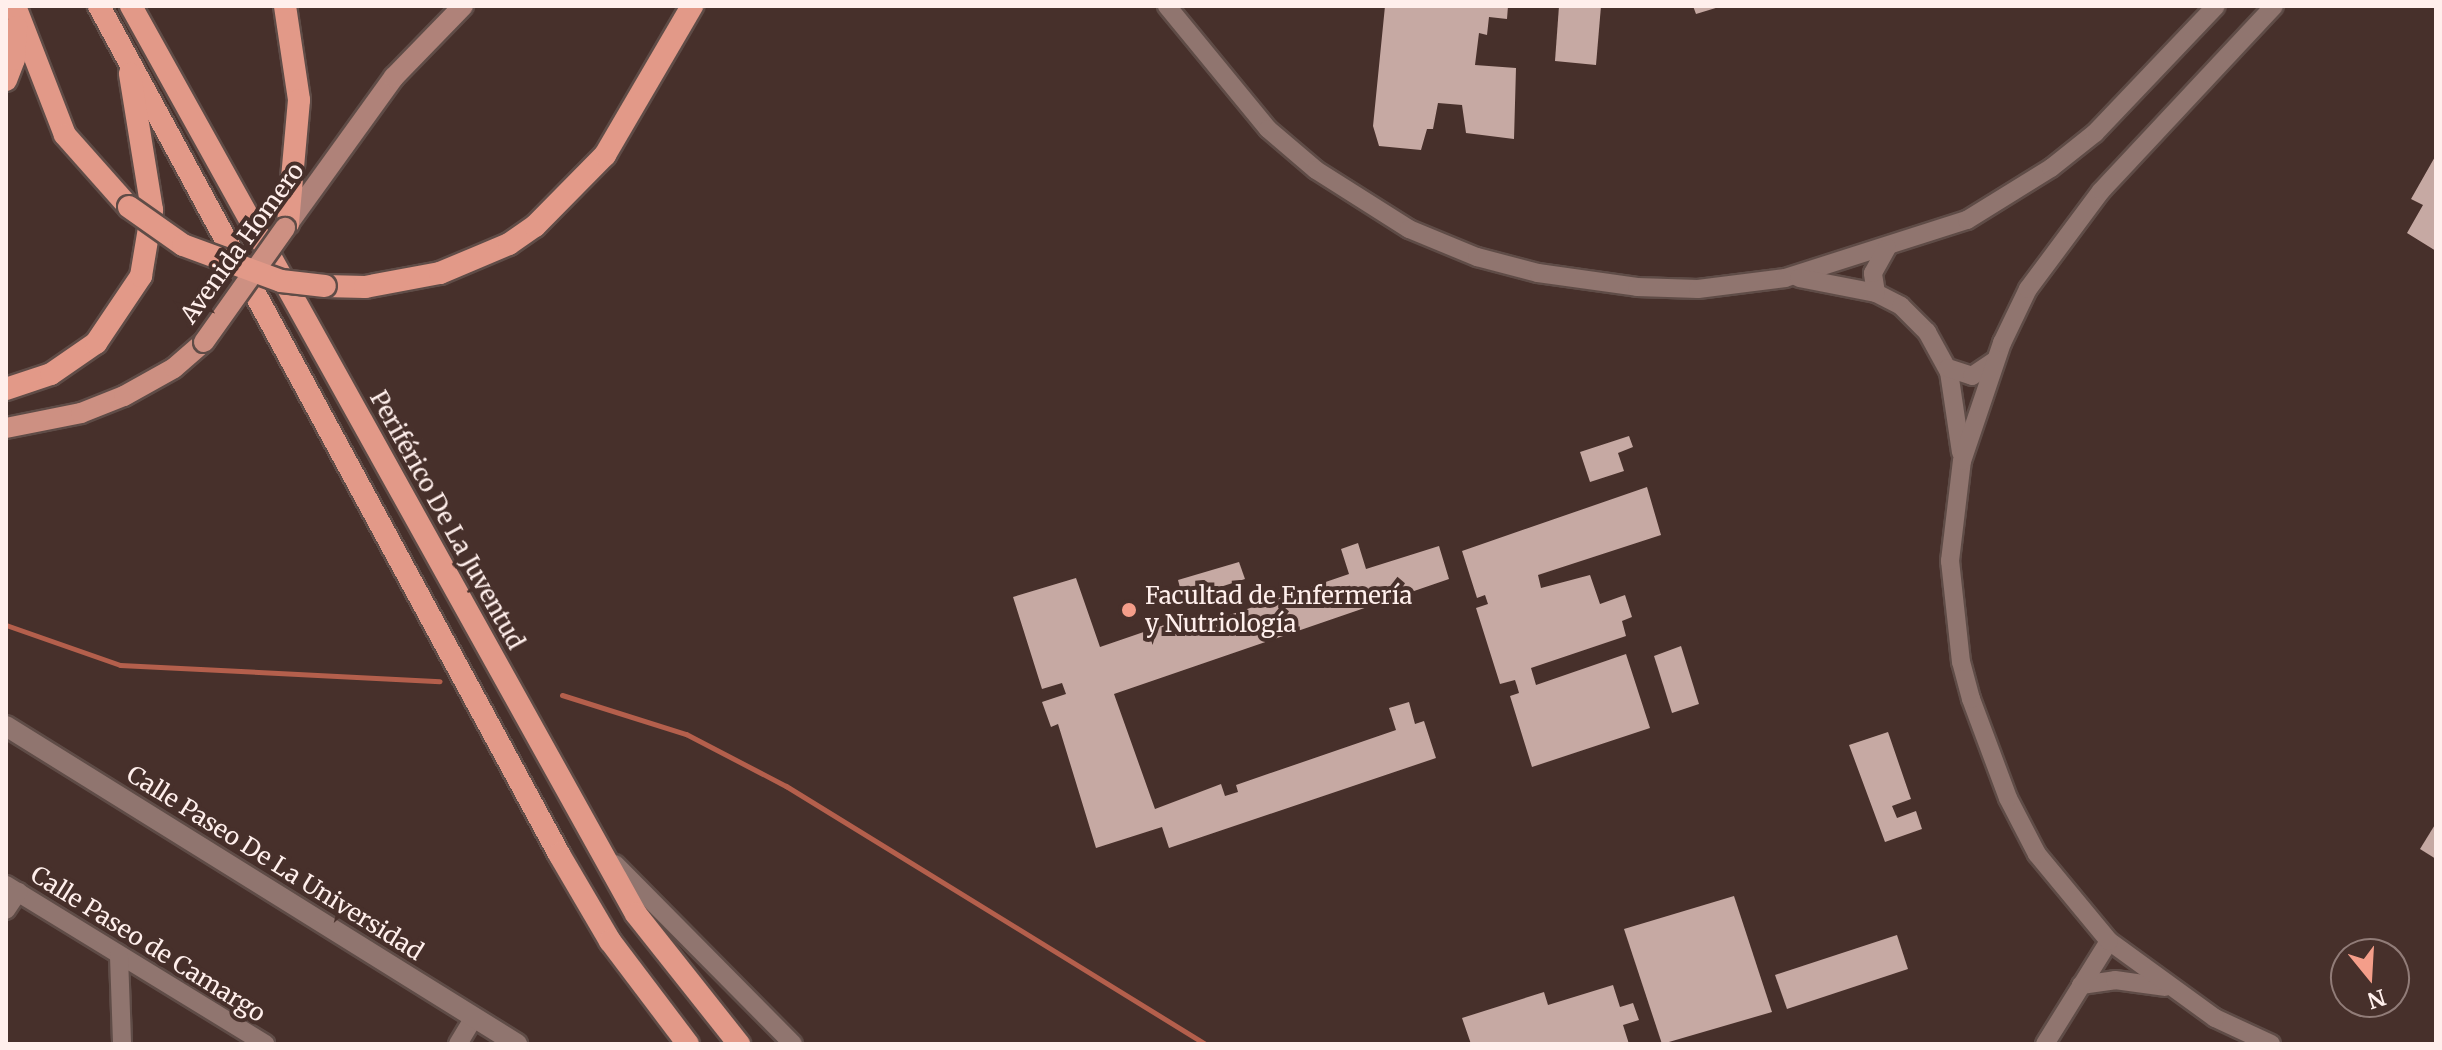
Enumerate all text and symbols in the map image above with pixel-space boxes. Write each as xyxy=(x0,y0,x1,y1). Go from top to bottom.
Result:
street label: Avenida Homero xyxy=(174,157,310,329)
street label: Periférico De La Juventud xyxy=(364,386,530,654)
place label: Facultad de Enfermería y Nutriología xyxy=(1145,582,1412,638)
marker: Facultad de Enfermería y Nutriología xyxy=(1120,601,1138,619)
street label: Calle Paseo De La Universidad xyxy=(122,760,428,966)
street label: Calle Paseo de Camargo xyxy=(25,860,271,1028)
north arrow xyxy=(2330,938,2410,1018)
text: N xyxy=(2364,983,2389,1015)

